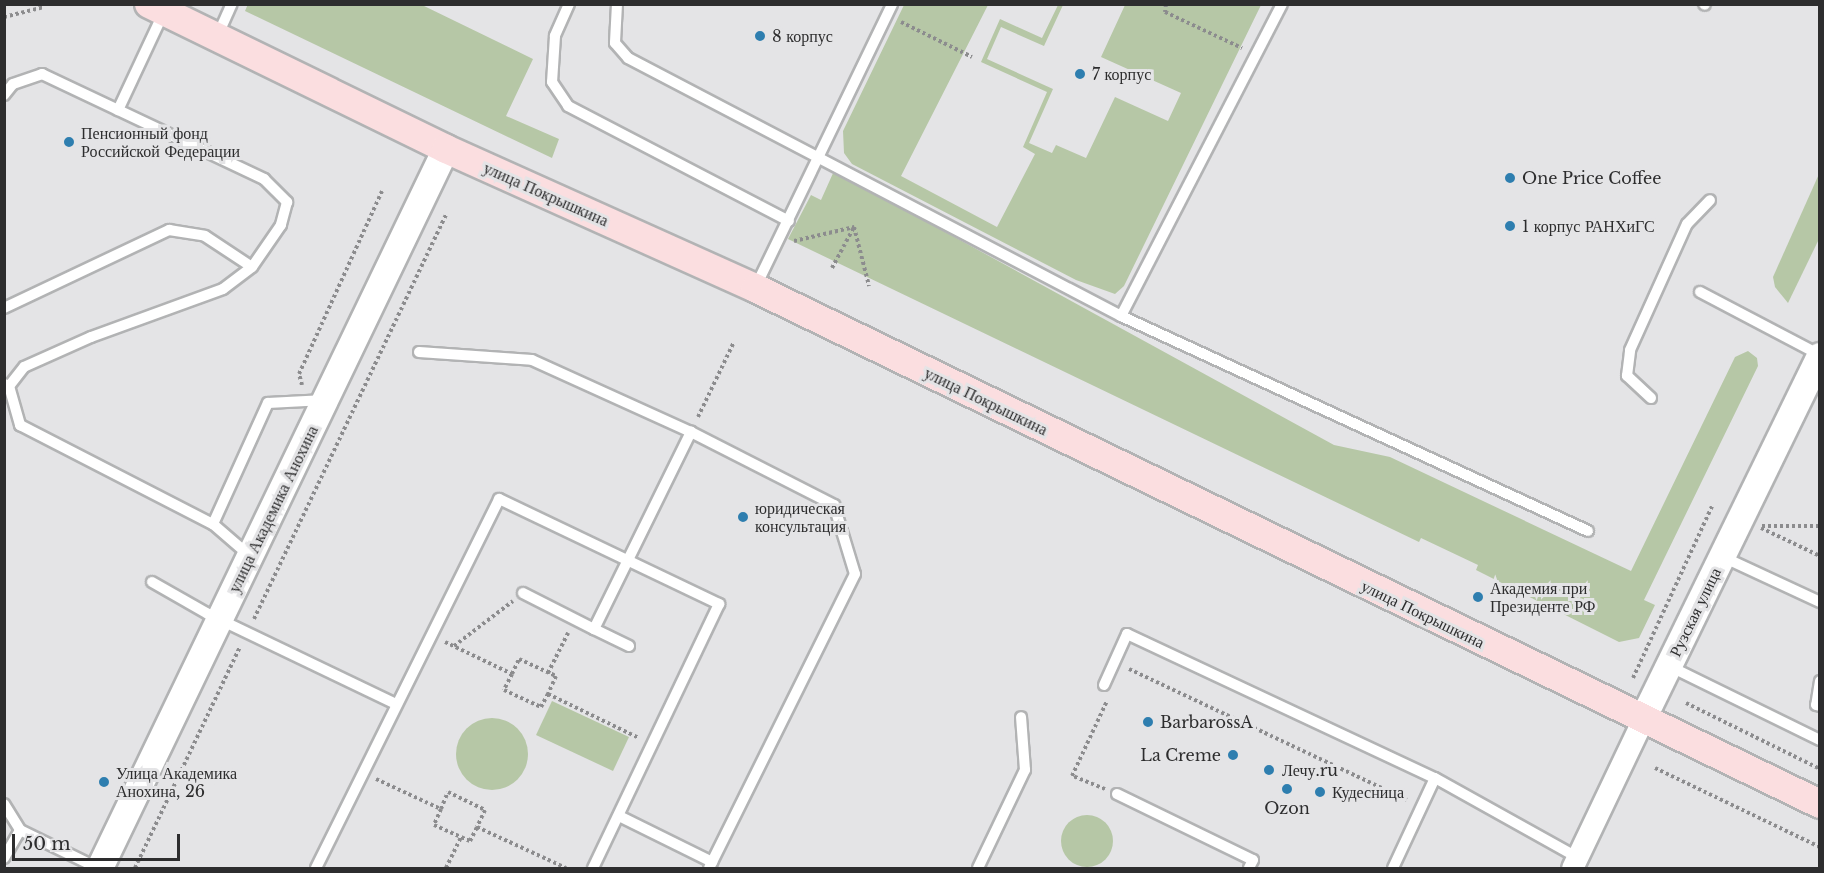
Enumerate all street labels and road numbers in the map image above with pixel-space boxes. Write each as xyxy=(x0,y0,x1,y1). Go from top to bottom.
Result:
street label: улица Покрышкина xyxy=(481,158,611,230)
street label: улица Покрышкина xyxy=(921,363,1051,439)
street label: улица Академика Анохина xyxy=(224,422,322,596)
street label: Рузская улица xyxy=(1665,564,1725,660)
street label: улица Покрышкина xyxy=(1358,576,1488,652)

